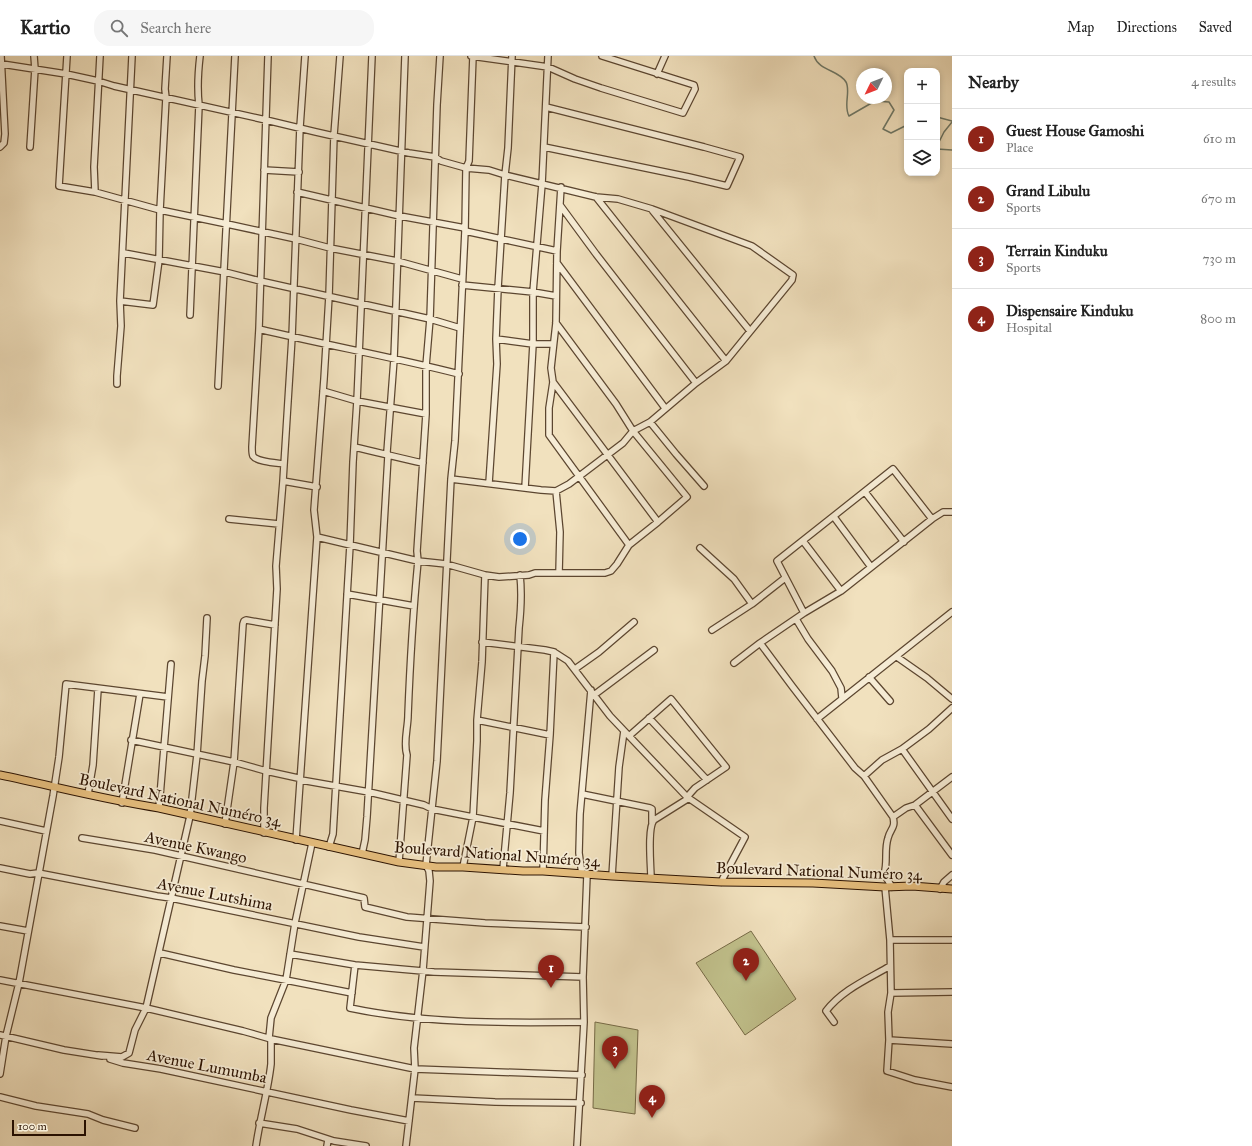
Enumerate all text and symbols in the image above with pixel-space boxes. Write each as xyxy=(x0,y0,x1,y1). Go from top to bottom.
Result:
search box xyxy=(94,10,374,46)
text: Kartio xyxy=(20,16,70,39)
icon: search xyxy=(108,17,130,39)
text: Search here xyxy=(140,19,211,37)
text: Map xyxy=(1067,19,1094,36)
text: Directions xyxy=(1116,19,1177,36)
text: Saved xyxy=(1199,19,1232,36)
north arrow xyxy=(856,68,892,104)
map controls xyxy=(904,68,940,176)
button: + xyxy=(904,68,940,104)
text: Nearby xyxy=(968,72,1019,93)
text: 4 results xyxy=(1191,74,1236,90)
button: − xyxy=(904,104,940,140)
text: Guest House Gamoshi xyxy=(1006,122,1144,140)
text: 1 xyxy=(978,131,984,147)
text: 610 m xyxy=(1203,131,1236,147)
button: layers xyxy=(904,140,940,176)
text: Place xyxy=(1006,140,1033,156)
text: Grand Libulu xyxy=(1006,182,1090,200)
text: 2 xyxy=(978,191,984,207)
text: 670 m xyxy=(1201,191,1236,207)
text: Sports xyxy=(1006,200,1041,216)
text: Terrain Kinduku xyxy=(1006,242,1108,260)
text: 3 xyxy=(978,251,984,267)
text: 730 m xyxy=(1203,251,1236,267)
text: Sports xyxy=(1006,260,1041,276)
text: Dispensaire Kinduku xyxy=(1006,302,1134,320)
text: 4 xyxy=(977,311,985,327)
text: 800 m xyxy=(1200,311,1236,327)
text: Hospital xyxy=(1006,320,1052,336)
your location xyxy=(510,529,530,549)
street label: Boulevard National Numéro 34 xyxy=(77,769,284,831)
street label: Avenue Kwango xyxy=(142,827,249,868)
street label: Boulevard National Numéro 34 xyxy=(394,837,602,871)
street label: Boulevard National Numéro 34 xyxy=(716,858,923,884)
street label: Avenue Lutshima xyxy=(155,873,274,915)
pin: 2 xyxy=(733,948,759,981)
pin: 1 xyxy=(538,955,564,988)
pin: 3 xyxy=(602,1036,628,1069)
street label: Avenue Lumumba xyxy=(145,1045,269,1087)
pin: 4 xyxy=(639,1085,665,1118)
scale bar xyxy=(12,1118,86,1137)
text: 100 m xyxy=(18,1120,47,1133)

